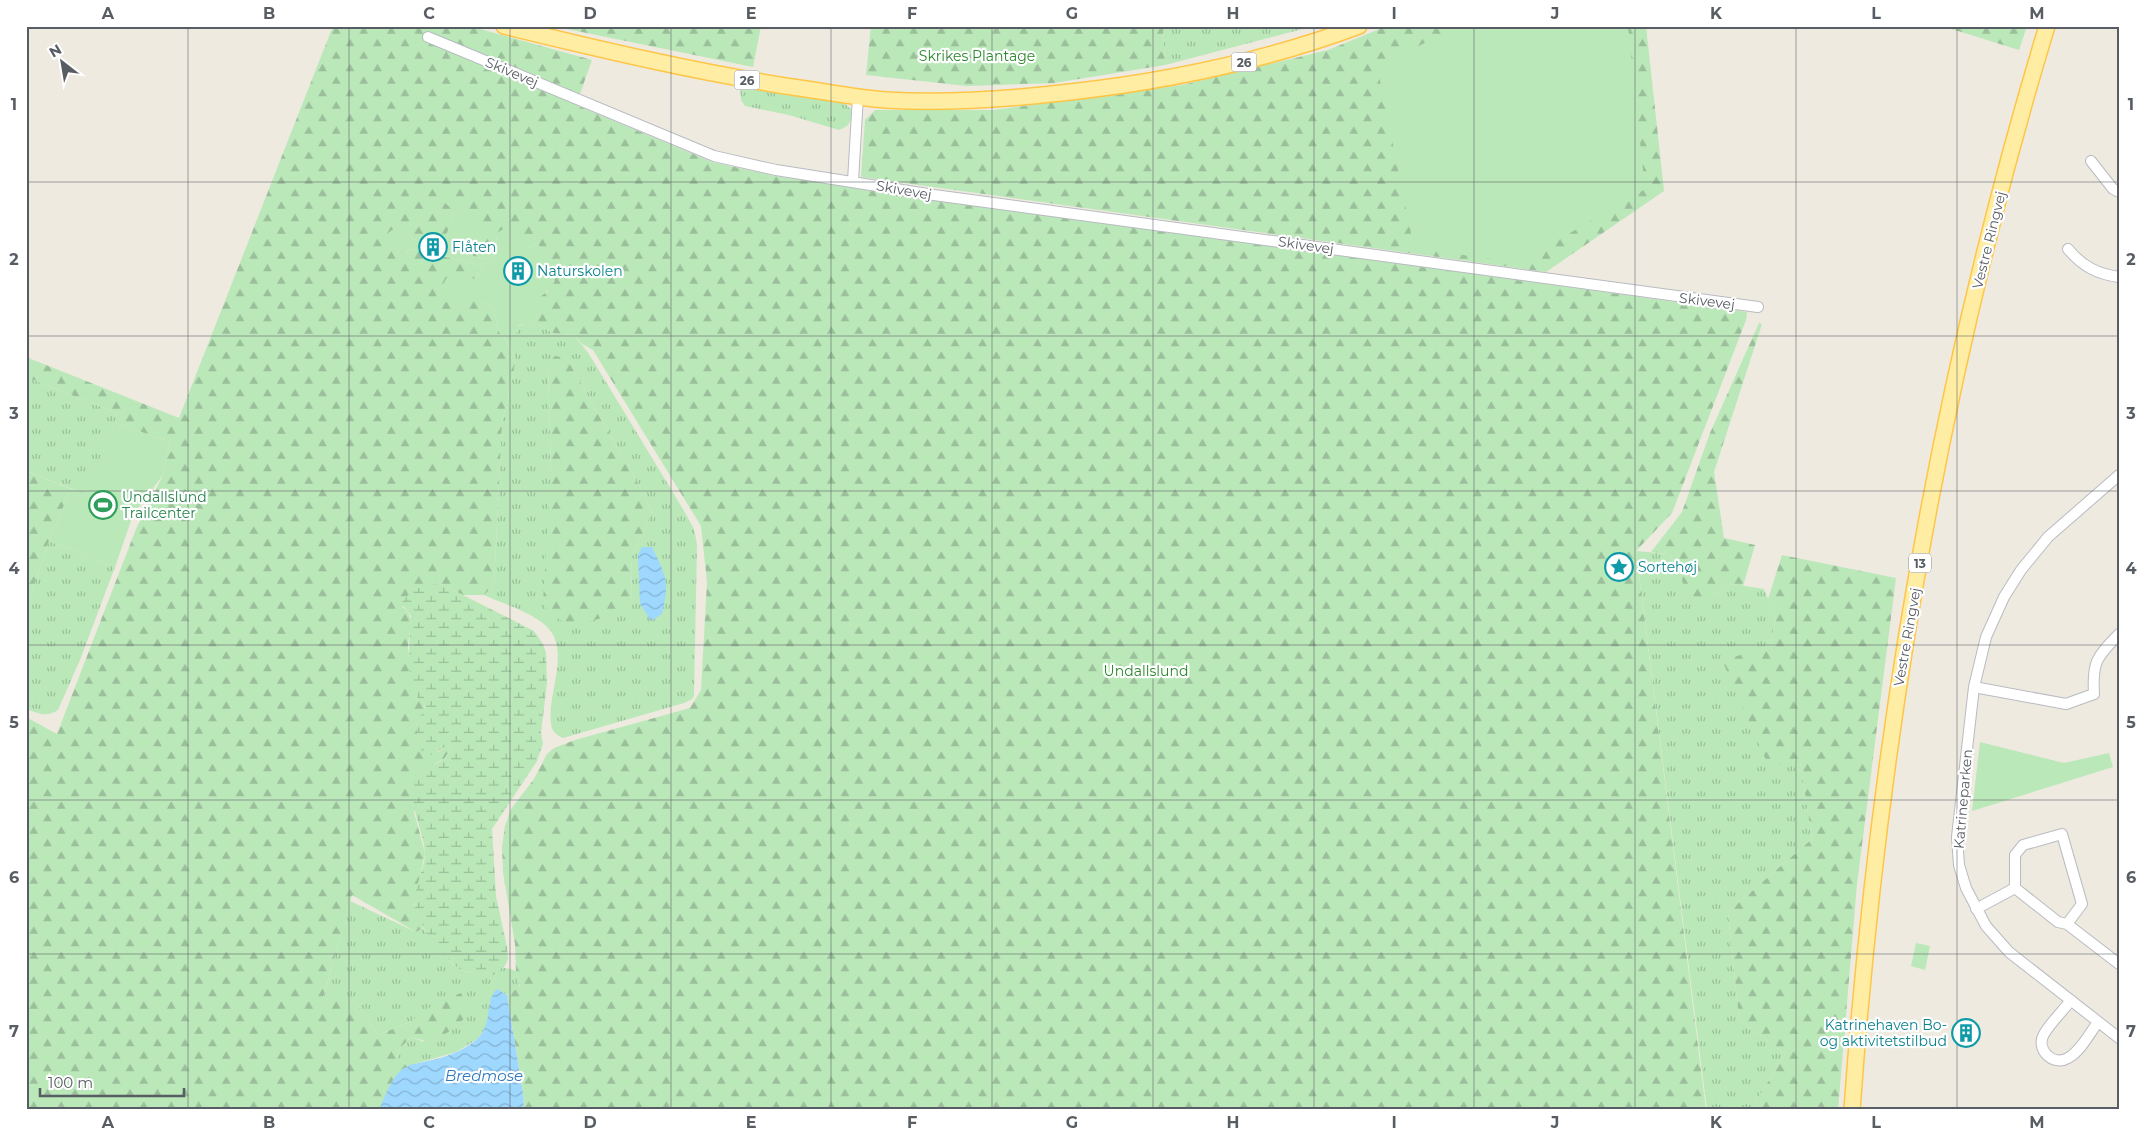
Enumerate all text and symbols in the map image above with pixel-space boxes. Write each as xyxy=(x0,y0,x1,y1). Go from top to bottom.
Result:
text: A xyxy=(101,4,115,23)
text: B xyxy=(263,4,275,23)
text: C xyxy=(423,4,435,23)
text: D xyxy=(583,4,597,23)
text: E xyxy=(746,4,756,23)
text: F xyxy=(907,4,917,23)
text: G xyxy=(1066,4,1078,23)
text: H xyxy=(1227,4,1239,23)
text: I xyxy=(1391,4,1397,23)
text: J xyxy=(1550,4,1559,23)
text: K xyxy=(1710,4,1723,23)
text: L xyxy=(1871,4,1881,23)
text: M xyxy=(2029,4,2045,23)
north arrow xyxy=(38,38,88,88)
text: N xyxy=(46,40,65,61)
park label: Skrikes Plantage xyxy=(919,47,1035,65)
road number: 26 xyxy=(1232,52,1256,72)
street label: Skivevej xyxy=(483,53,541,91)
road number: 26 xyxy=(734,70,760,90)
text: 1 xyxy=(11,95,17,114)
text: 1 xyxy=(2128,95,2134,114)
street label: Skivevej xyxy=(875,176,933,204)
street label: Vestre Ringvej xyxy=(1968,189,2010,291)
building icon: Flåten xyxy=(418,232,448,262)
street label: Skivevej xyxy=(1277,232,1335,258)
place label: Flåten xyxy=(452,238,496,256)
text: 2 xyxy=(9,250,19,269)
text: 2 xyxy=(2126,250,2136,269)
building icon: Naturskolen xyxy=(503,256,533,286)
place label: Naturskolen xyxy=(537,262,623,280)
street label: Skivevej xyxy=(1678,289,1736,313)
text: 3 xyxy=(8,404,19,423)
text: 3 xyxy=(2125,404,2136,423)
place label: Undallslund Trailcenter xyxy=(122,488,207,522)
sports icon: Undallslund Trailcenter xyxy=(88,490,118,520)
place icon: Sortehøj xyxy=(1604,552,1634,582)
road number: 13 xyxy=(1909,554,1931,572)
place label: Sortehøj xyxy=(1638,558,1697,576)
text: 4 xyxy=(8,559,20,578)
text: 4 xyxy=(2125,559,2137,578)
street label: Vestre Ringvej xyxy=(1889,586,1925,688)
park label: Undallslund xyxy=(1104,662,1188,680)
text: 5 xyxy=(9,713,19,732)
text: 5 xyxy=(2126,713,2136,732)
street label: Katrineparken xyxy=(1950,748,1976,850)
text: 6 xyxy=(9,868,19,887)
text: 6 xyxy=(2126,868,2136,887)
place label: Katrinehaven Bo- og aktivitetstilbud xyxy=(1820,1016,1947,1050)
building icon: Katrinehaven Bo- og aktivitetstilbud xyxy=(1951,1018,1981,1048)
text: 7 xyxy=(9,1022,19,1041)
text: 7 xyxy=(2126,1022,2136,1041)
scale bar xyxy=(40,1066,184,1098)
water label: Bredmose xyxy=(445,1066,523,1085)
text: 100 m xyxy=(48,1073,93,1092)
text: A xyxy=(101,1113,115,1132)
text: B xyxy=(263,1113,275,1132)
text: C xyxy=(423,1113,435,1132)
text: D xyxy=(583,1113,597,1132)
text: E xyxy=(746,1113,756,1132)
text: F xyxy=(907,1113,917,1132)
text: G xyxy=(1066,1113,1078,1132)
text: H xyxy=(1227,1113,1239,1132)
text: I xyxy=(1391,1113,1397,1132)
text: J xyxy=(1550,1113,1559,1132)
text: K xyxy=(1710,1113,1723,1132)
text: L xyxy=(1871,1113,1881,1132)
text: M xyxy=(2029,1113,2045,1132)

